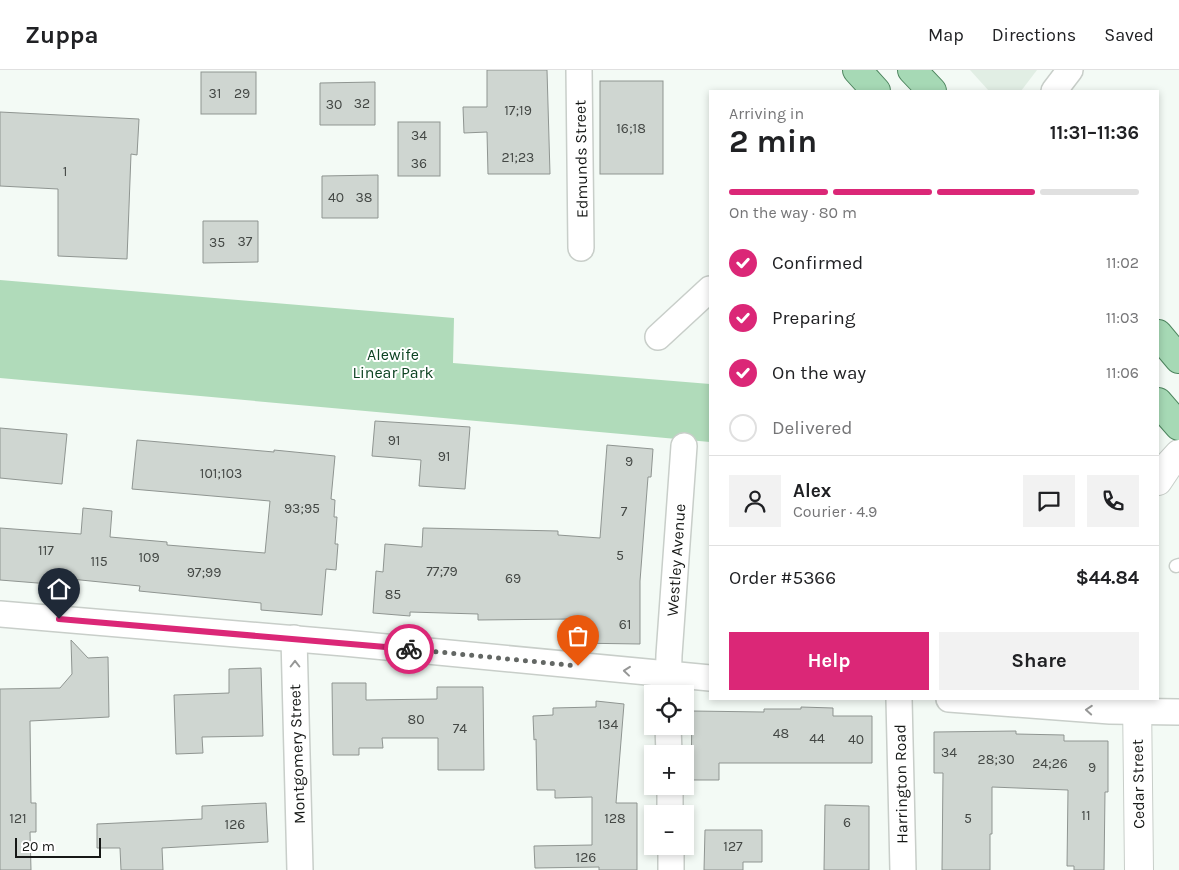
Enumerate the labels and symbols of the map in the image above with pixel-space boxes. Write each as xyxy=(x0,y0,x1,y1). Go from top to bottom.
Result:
house number: 31 xyxy=(209,85,221,102)
house number: 29 xyxy=(234,85,250,102)
house number: 32 xyxy=(354,95,370,112)
house number: 30 xyxy=(326,96,342,113)
street label: Edmunds Street xyxy=(570,100,592,218)
house number: 17;19 xyxy=(504,102,532,119)
house number: 16;18 xyxy=(616,120,646,137)
house number: 34 xyxy=(411,127,427,144)
house number: 21;23 xyxy=(502,149,534,166)
house number: 36 xyxy=(411,155,427,172)
house number: 1 xyxy=(63,163,67,180)
house number: 40 xyxy=(328,189,344,206)
house number: 38 xyxy=(356,189,372,206)
house number: 37 xyxy=(238,233,253,250)
house number: 35 xyxy=(209,234,225,251)
park label: Alewife Linear Park xyxy=(353,345,433,382)
house number: 91 xyxy=(388,432,400,449)
house number: 91 xyxy=(438,448,450,465)
house number: 9 xyxy=(625,453,633,470)
house number: 101;103 xyxy=(200,465,242,482)
house number: 93;95 xyxy=(284,500,320,517)
house number: 7 xyxy=(621,503,628,520)
street label: Westley Avenue xyxy=(663,503,689,617)
house number: 117 xyxy=(38,542,54,559)
house number: 5 xyxy=(616,547,624,564)
house number: 109 xyxy=(138,549,160,566)
house number: 115 xyxy=(90,553,108,570)
house number: 77;79 xyxy=(426,563,458,580)
house number: 97;99 xyxy=(187,564,221,581)
pin xyxy=(38,568,80,619)
house number: 69 xyxy=(505,570,521,587)
house number: 85 xyxy=(385,586,401,603)
pin xyxy=(557,615,599,666)
house number: 61 xyxy=(619,616,631,633)
courier xyxy=(384,624,434,674)
one-way arrow xyxy=(290,660,300,668)
one-way arrow xyxy=(622,665,630,676)
street label: Montgomery Street xyxy=(285,684,309,824)
one-way arrow xyxy=(1084,704,1092,715)
house number: 80 xyxy=(408,711,424,728)
house number: 134 xyxy=(598,716,619,733)
house number: 74 xyxy=(453,720,467,737)
street label: Harrington Road xyxy=(890,724,912,844)
house number: 48 xyxy=(773,725,789,742)
house number: 44 xyxy=(809,730,825,747)
house number: 40 xyxy=(848,731,864,748)
street label: Cedar Street xyxy=(1128,739,1148,829)
house number: 34 xyxy=(941,744,957,761)
house number: 28;30 xyxy=(978,751,1014,768)
house number: 24;26 xyxy=(1032,755,1068,772)
house number: 9 xyxy=(1088,759,1096,776)
house number: 11 xyxy=(1081,807,1091,824)
house number: 121 xyxy=(9,810,27,827)
house number: 128 xyxy=(604,810,626,827)
house number: 5 xyxy=(964,810,972,827)
house number: 6 xyxy=(843,814,851,831)
house number: 126 xyxy=(225,816,245,833)
scale bar xyxy=(15,835,101,858)
house number: 127 xyxy=(723,838,743,855)
house number: 126 xyxy=(576,849,596,866)

